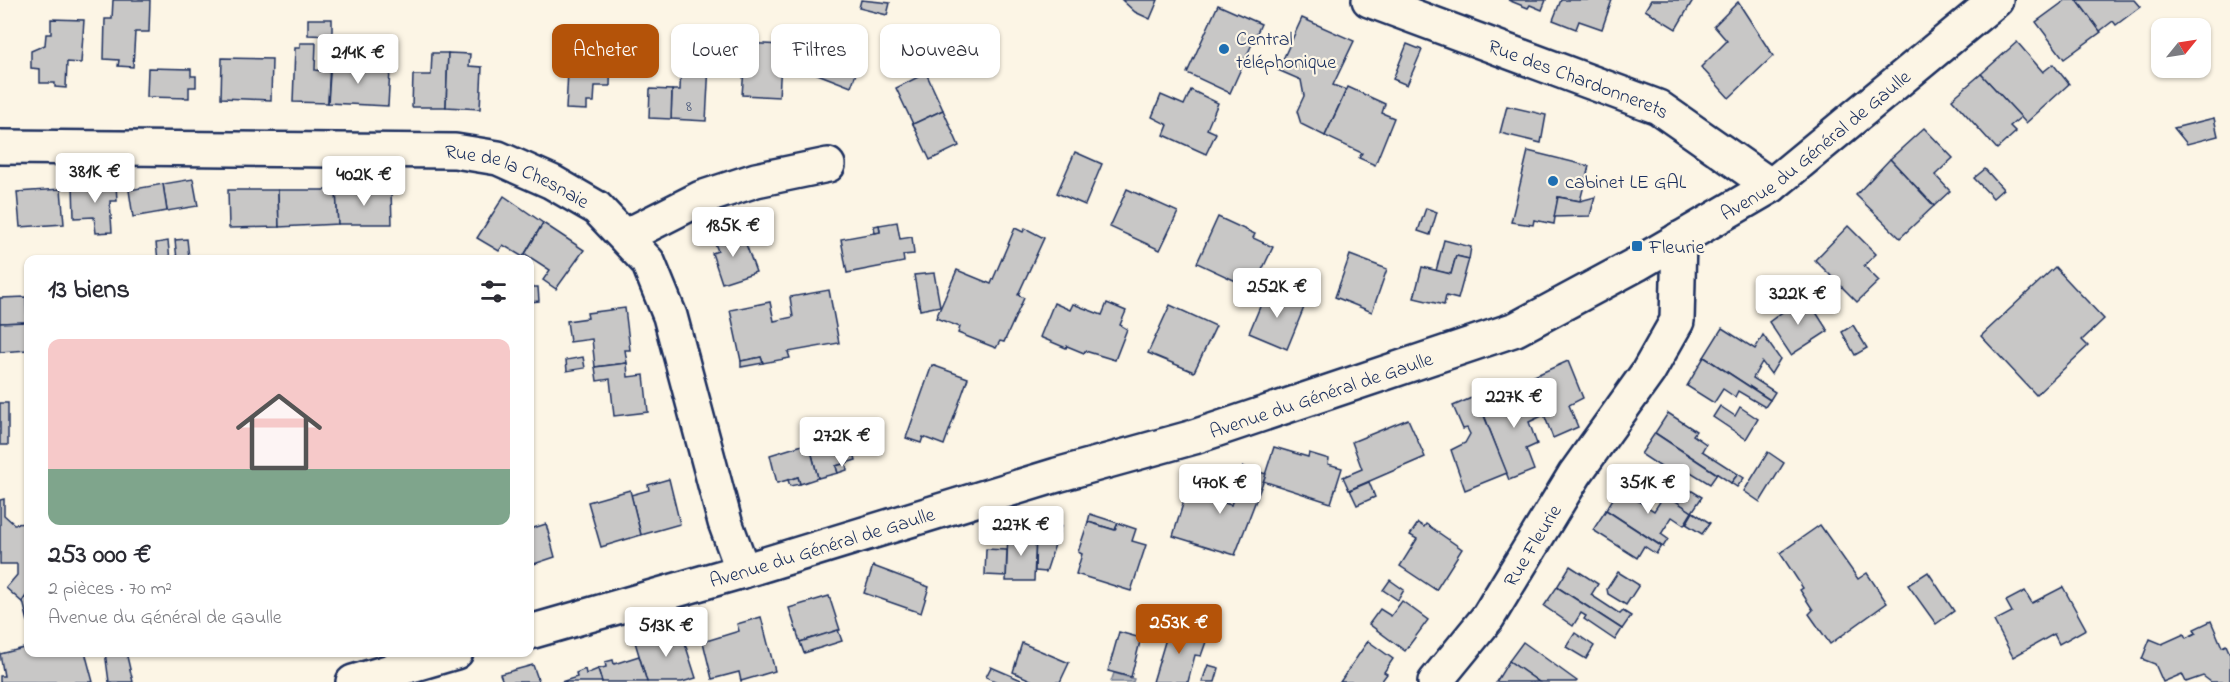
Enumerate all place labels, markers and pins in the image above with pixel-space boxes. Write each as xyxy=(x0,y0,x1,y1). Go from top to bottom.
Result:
place label: Central téléphonique xyxy=(1236,26,1336,78)
pin: 214K € xyxy=(309,34,407,85)
marker: Central téléphonique xyxy=(1217,42,1231,56)
pin: 381K € xyxy=(46,153,144,204)
pin: 402K € xyxy=(315,156,413,207)
place label: cabinet LE GAL xyxy=(1565,169,1687,198)
marker: cabinet LE GAL xyxy=(1546,174,1560,188)
pin: 185K € xyxy=(684,207,782,258)
place label: Fleurie xyxy=(1648,234,1704,263)
marker: Fleurie xyxy=(1630,239,1644,253)
pin: 252K € xyxy=(1228,268,1326,319)
pin: 322K € xyxy=(1749,275,1847,326)
pin: 227K € xyxy=(1465,378,1563,429)
pin: 272K € xyxy=(793,417,891,468)
pin: 470K € xyxy=(1171,464,1269,515)
pin: 351K € xyxy=(1599,464,1697,515)
pin: 227K € xyxy=(972,506,1070,557)
pin: 253K € xyxy=(1130,604,1228,655)
pin: 513K € xyxy=(617,607,715,658)

